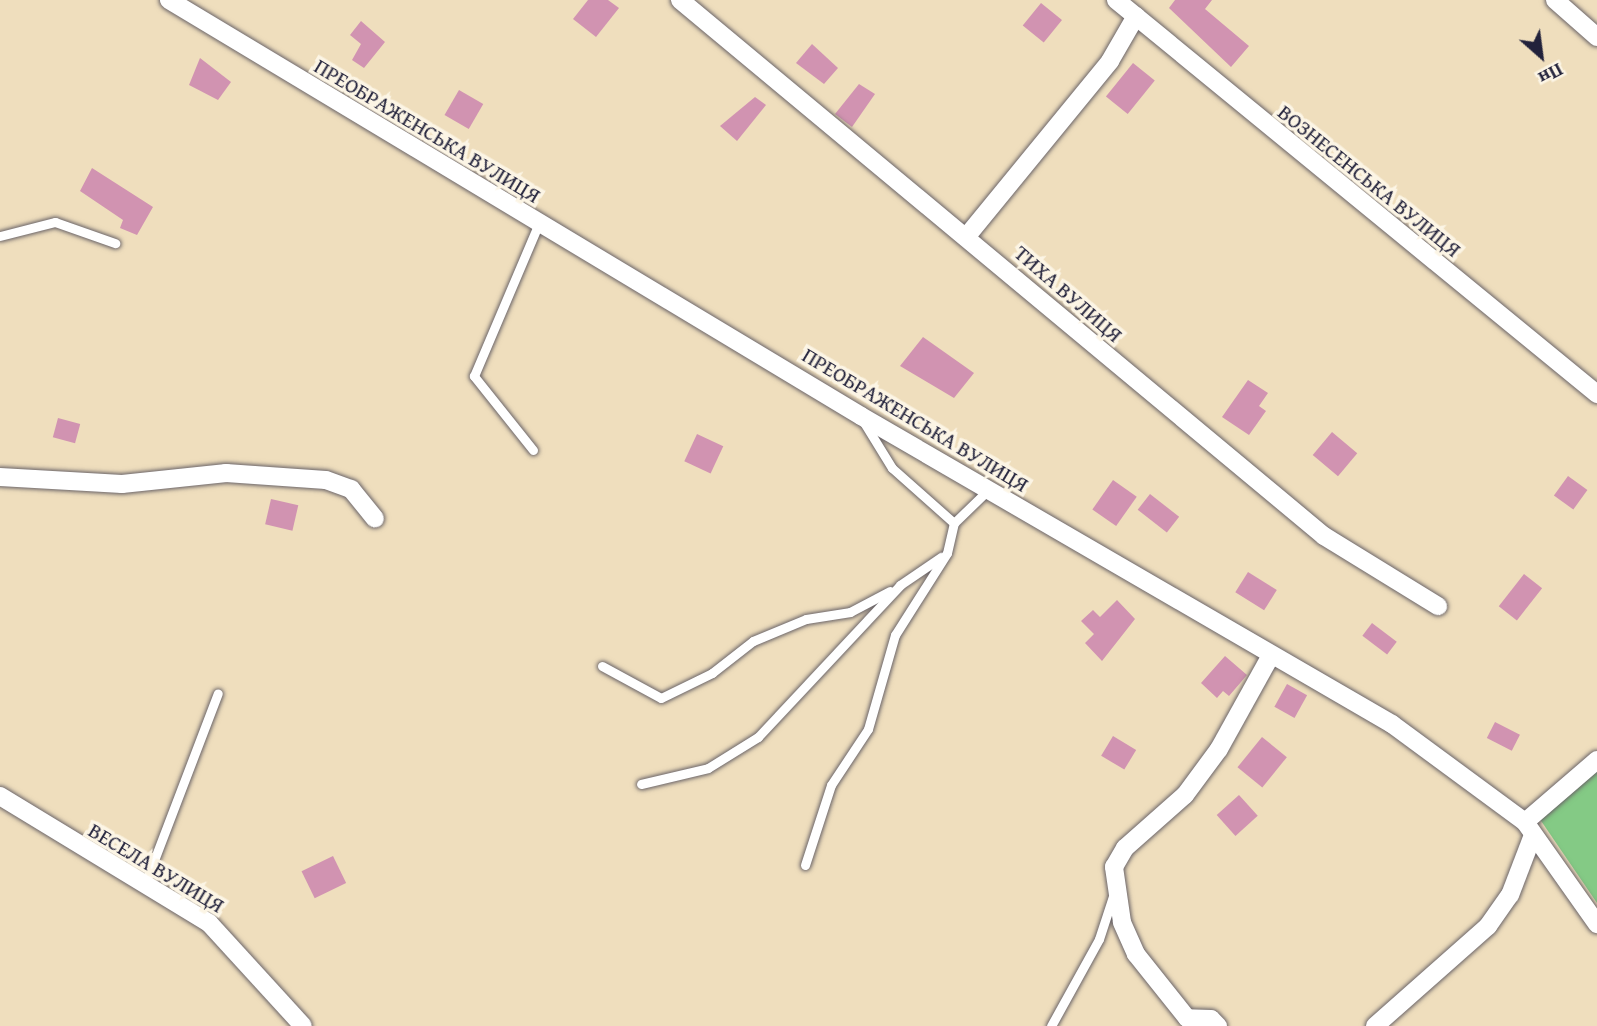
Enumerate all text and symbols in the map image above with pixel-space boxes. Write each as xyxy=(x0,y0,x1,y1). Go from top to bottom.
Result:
north arrow xyxy=(1506,21,1576,91)
street label: ПРЕОБРАЖЕНСЬКА ВУЛИЦЯ xyxy=(310,54,544,208)
text: Пн xyxy=(1533,56,1568,93)
street label: ВОЗНЕСЕНСЬКА ВУЛИЦЯ xyxy=(1273,100,1465,262)
street label: ТИХА ВУЛИЦЯ xyxy=(1009,240,1127,348)
street label: ПРЕОБРАЖЕНСЬКА ВУЛИЦЯ xyxy=(798,343,1032,497)
street label: ВЕСЕЛА ВУЛИЦЯ xyxy=(84,818,228,918)

